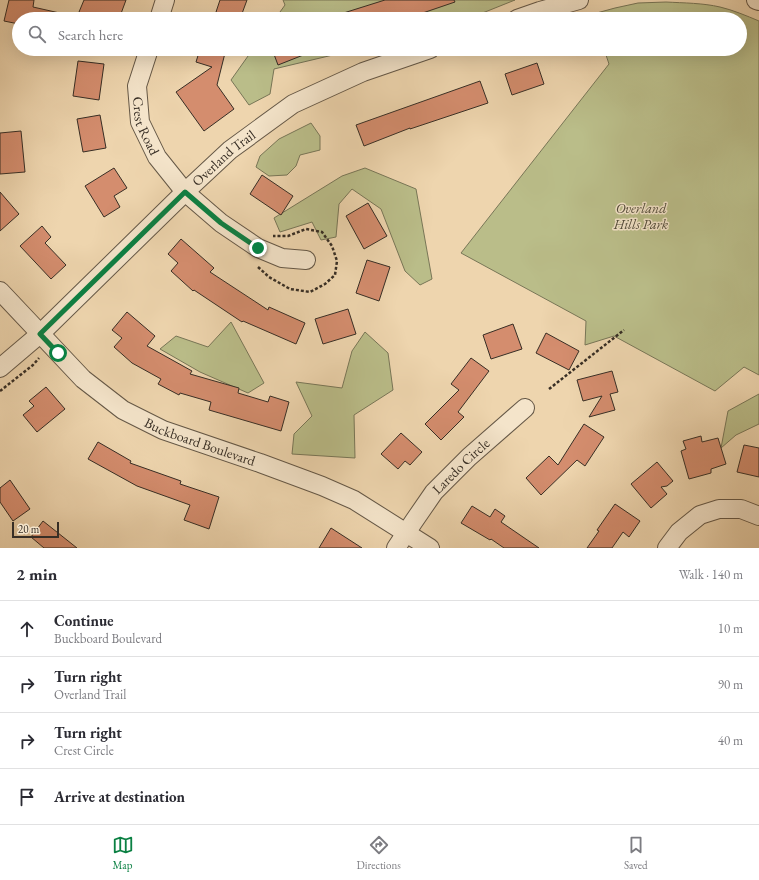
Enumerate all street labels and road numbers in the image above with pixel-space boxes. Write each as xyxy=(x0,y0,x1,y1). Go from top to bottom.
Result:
street label: Crest Road xyxy=(129,96,164,159)
street label: Overland Trail xyxy=(188,125,259,190)
street label: Buckboard Boulevard xyxy=(141,413,259,470)
street label: Laredo Circle xyxy=(428,434,494,498)

